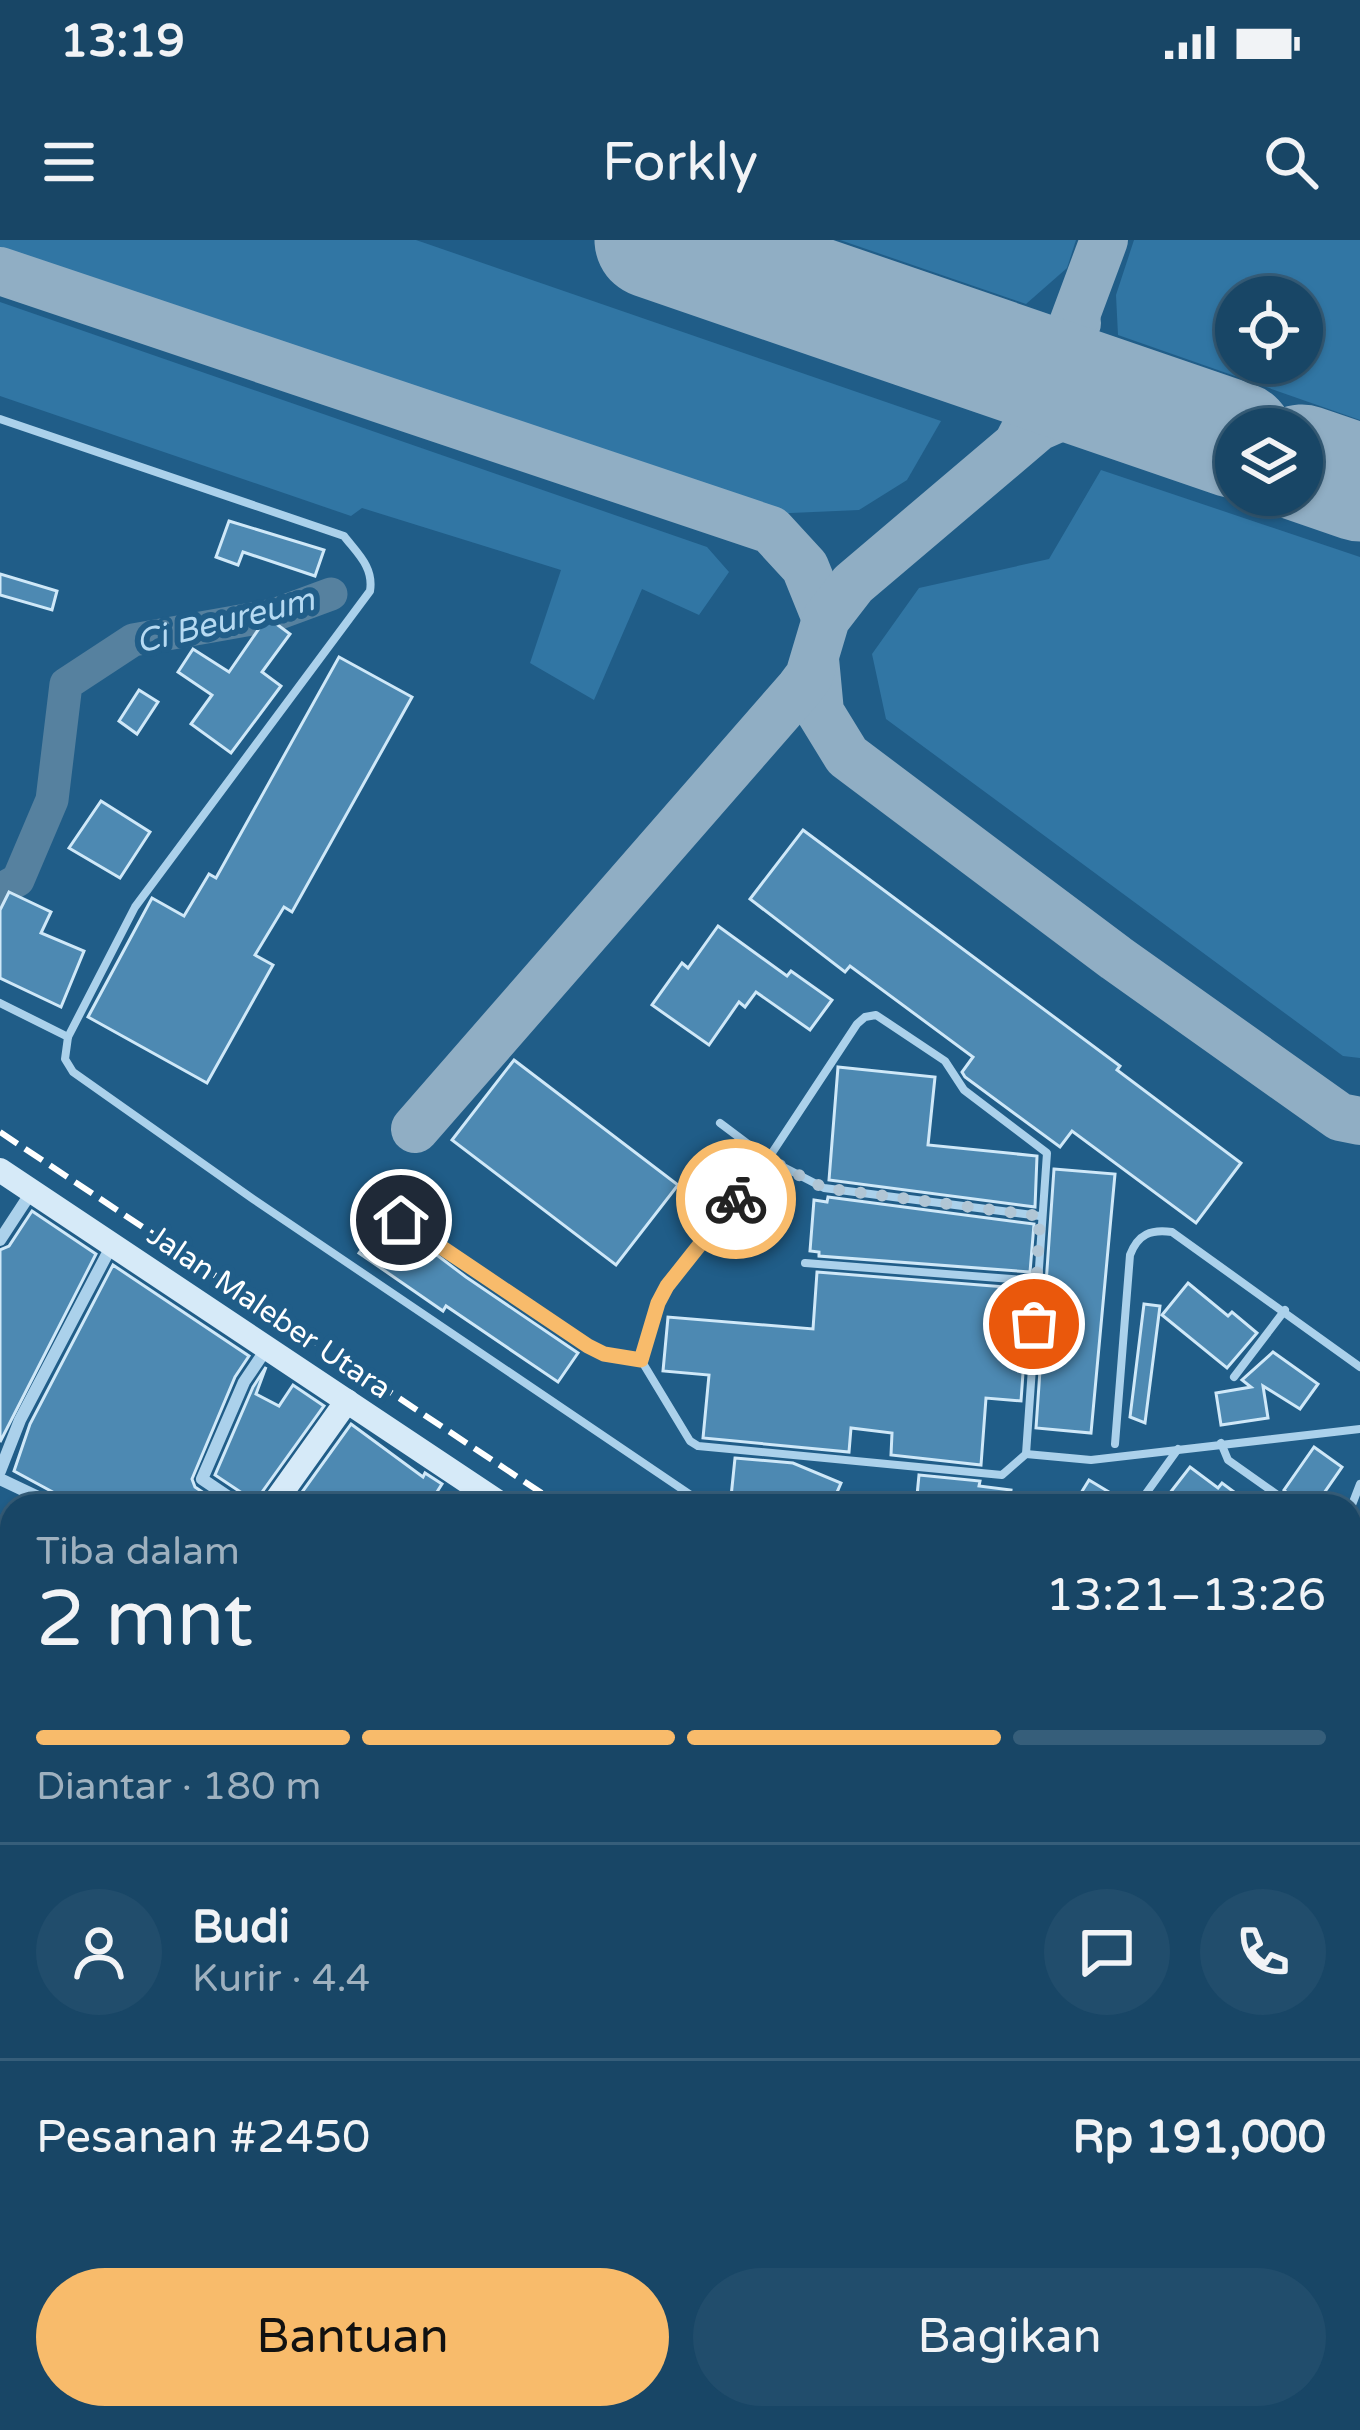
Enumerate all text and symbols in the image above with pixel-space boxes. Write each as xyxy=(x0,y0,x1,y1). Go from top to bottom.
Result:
text: 13:19 xyxy=(60,15,185,69)
icon: menu xyxy=(36,129,102,195)
icon: search xyxy=(1258,129,1324,195)
text: Forkly xyxy=(602,130,758,195)
map controls xyxy=(1215,276,1323,516)
button: locate xyxy=(1215,276,1323,384)
button: layers xyxy=(1215,408,1323,516)
water label: Ci Beureum xyxy=(132,580,319,662)
courier xyxy=(676,1139,796,1259)
icon: bike xyxy=(703,1166,769,1232)
pin xyxy=(350,1169,452,1271)
icon: home xyxy=(368,1187,434,1253)
street label: Jalan Maleber Utara xyxy=(140,1217,398,1407)
pin xyxy=(983,1273,1085,1375)
icon: bag xyxy=(1001,1291,1067,1357)
text: Tiba dalam xyxy=(36,1528,240,1575)
text: 13:21–13:26 xyxy=(1046,1569,1326,1623)
text: 2 mnt xyxy=(36,1573,253,1667)
text: Diantar · 180 m xyxy=(36,1763,321,1810)
button: person xyxy=(36,1889,162,2015)
button: chat xyxy=(1044,1889,1170,2015)
button: phone xyxy=(1200,1889,1326,2015)
text: Budi xyxy=(192,1901,290,1955)
text: Kurir · 4.4 xyxy=(192,1955,370,2002)
text: Pesanan #2450 xyxy=(36,2111,370,2165)
text: Rp 191,000 xyxy=(1073,2111,1326,2165)
button: Bantuan xyxy=(36,2268,669,2406)
button: Bagikan xyxy=(693,2268,1326,2406)

